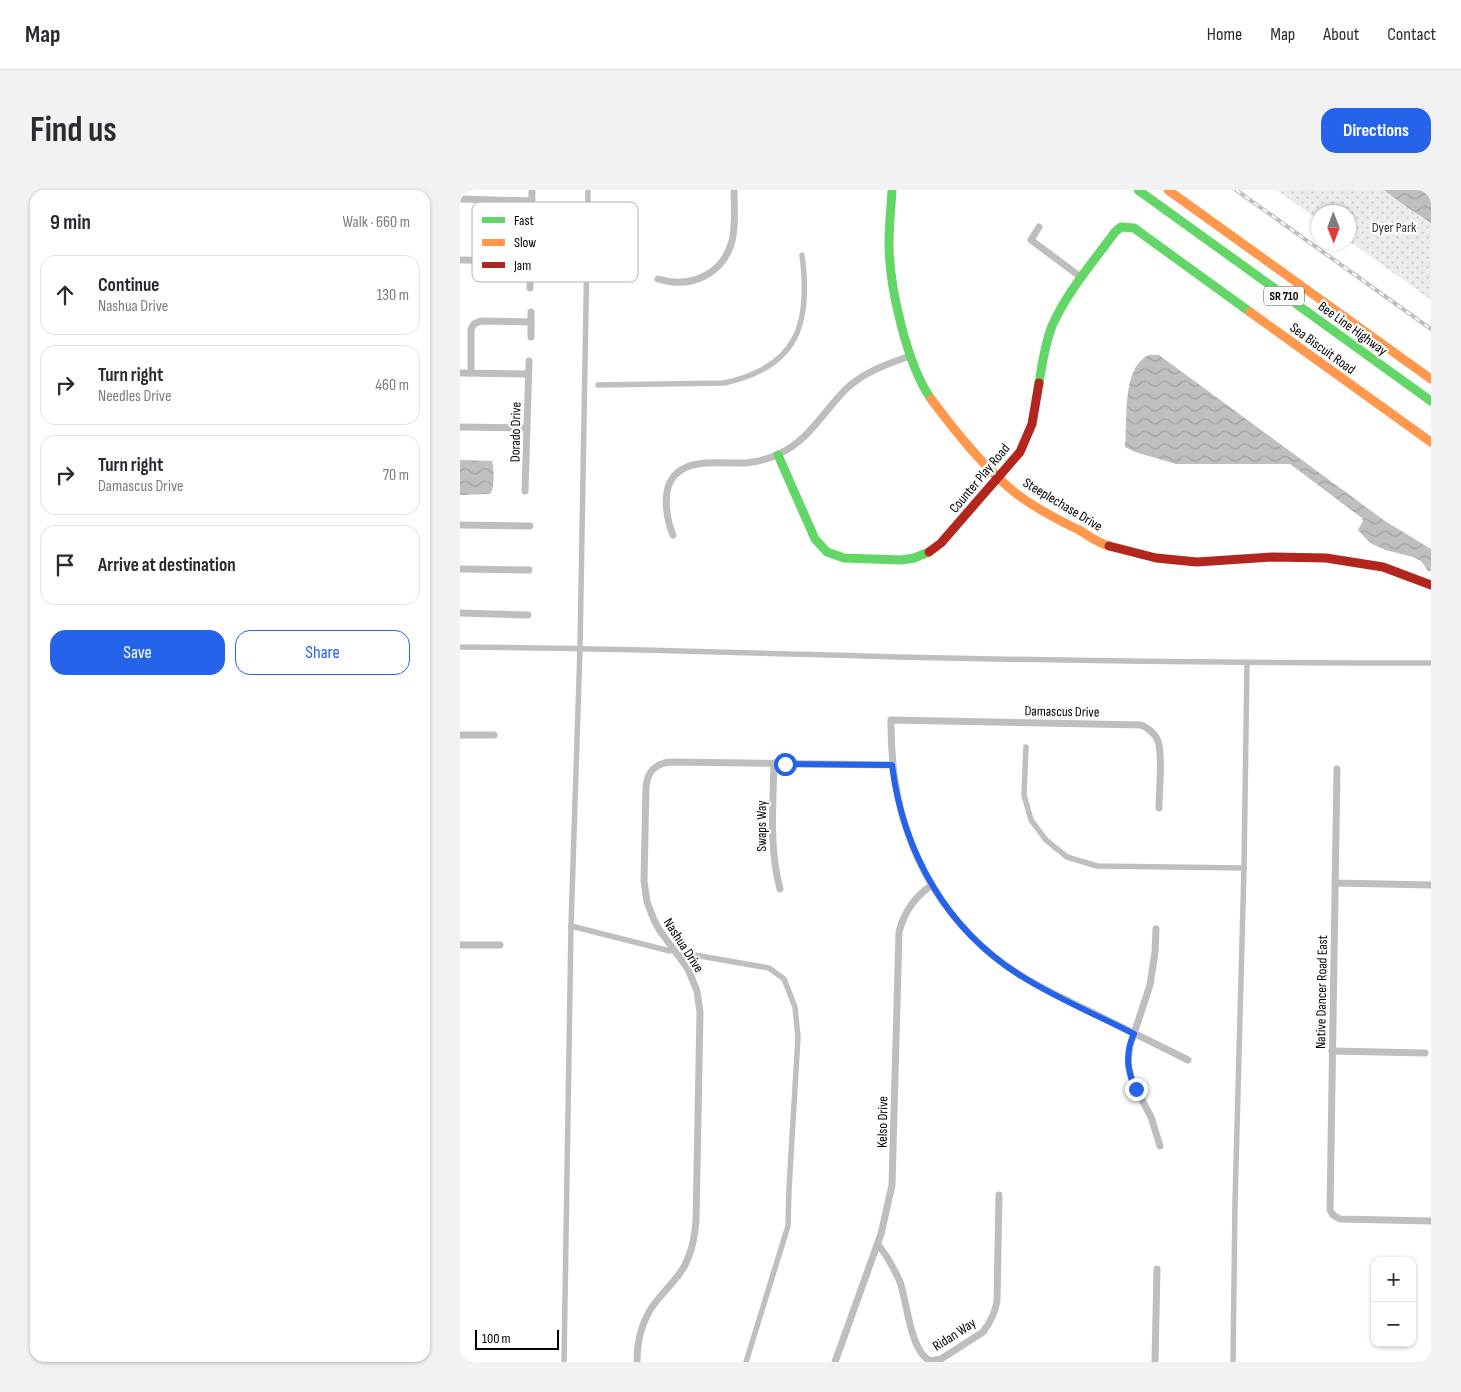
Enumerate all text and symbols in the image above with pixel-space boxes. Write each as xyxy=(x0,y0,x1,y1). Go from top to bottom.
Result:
text: Map xyxy=(25,20,60,49)
text: Home xyxy=(1207,24,1242,45)
text: Map xyxy=(1270,24,1295,45)
text: About xyxy=(1323,24,1359,45)
text: Contact xyxy=(1387,24,1436,45)
button: Directions xyxy=(1321,108,1431,153)
text: Find us xyxy=(30,109,117,152)
legend xyxy=(472,202,638,282)
north arrow xyxy=(1311,205,1356,250)
text: 9 min xyxy=(50,210,91,235)
text: Fast xyxy=(514,212,534,229)
text: Walk · 660 m xyxy=(343,213,410,232)
park label: Dyer Park xyxy=(1372,219,1417,236)
text: Slow xyxy=(514,234,536,251)
text: Jam xyxy=(513,257,531,274)
text: Continue xyxy=(98,274,159,297)
icon: ahead xyxy=(51,281,79,309)
text: 130 m xyxy=(377,286,409,305)
road number: SR 710 xyxy=(1264,286,1304,305)
text: Nashua Drive xyxy=(98,297,168,316)
street label: Bee Line Highway xyxy=(1315,298,1391,359)
street label: Sea Biscuit Road xyxy=(1287,319,1359,378)
text: Turn right xyxy=(98,364,163,387)
icon: right xyxy=(51,371,79,399)
text: 460 m xyxy=(375,376,409,395)
text: Needles Drive xyxy=(98,387,171,406)
street label: Dorado Drive xyxy=(506,402,525,462)
street label: Counter Play Road xyxy=(945,440,1013,516)
text: Turn right xyxy=(98,454,163,477)
icon: right xyxy=(51,461,79,489)
text: 70 m xyxy=(383,466,409,485)
street label: Steeplechase Drive xyxy=(1020,474,1106,535)
text: Damascus Drive xyxy=(98,477,183,496)
icon: arrive xyxy=(51,551,79,579)
text: Arrive at destination xyxy=(98,554,236,577)
button: Save xyxy=(50,630,225,675)
button: Share xyxy=(235,630,410,675)
street label: Damascus Drive xyxy=(1024,702,1100,721)
route start xyxy=(774,753,797,776)
street label: Swaps Way xyxy=(753,800,770,852)
street label: Nashua Drive xyxy=(660,915,707,976)
street label: Native Dancer Road East xyxy=(1312,935,1331,1049)
route end xyxy=(1125,1078,1148,1101)
street label: Kelso Drive xyxy=(874,1096,891,1148)
map controls xyxy=(1371,1257,1416,1347)
button: + xyxy=(1371,1257,1416,1302)
button: − xyxy=(1371,1302,1416,1347)
street label: Ridan Way xyxy=(930,1314,980,1355)
scale bar xyxy=(475,1327,559,1350)
text: 100 m xyxy=(482,1330,511,1347)

